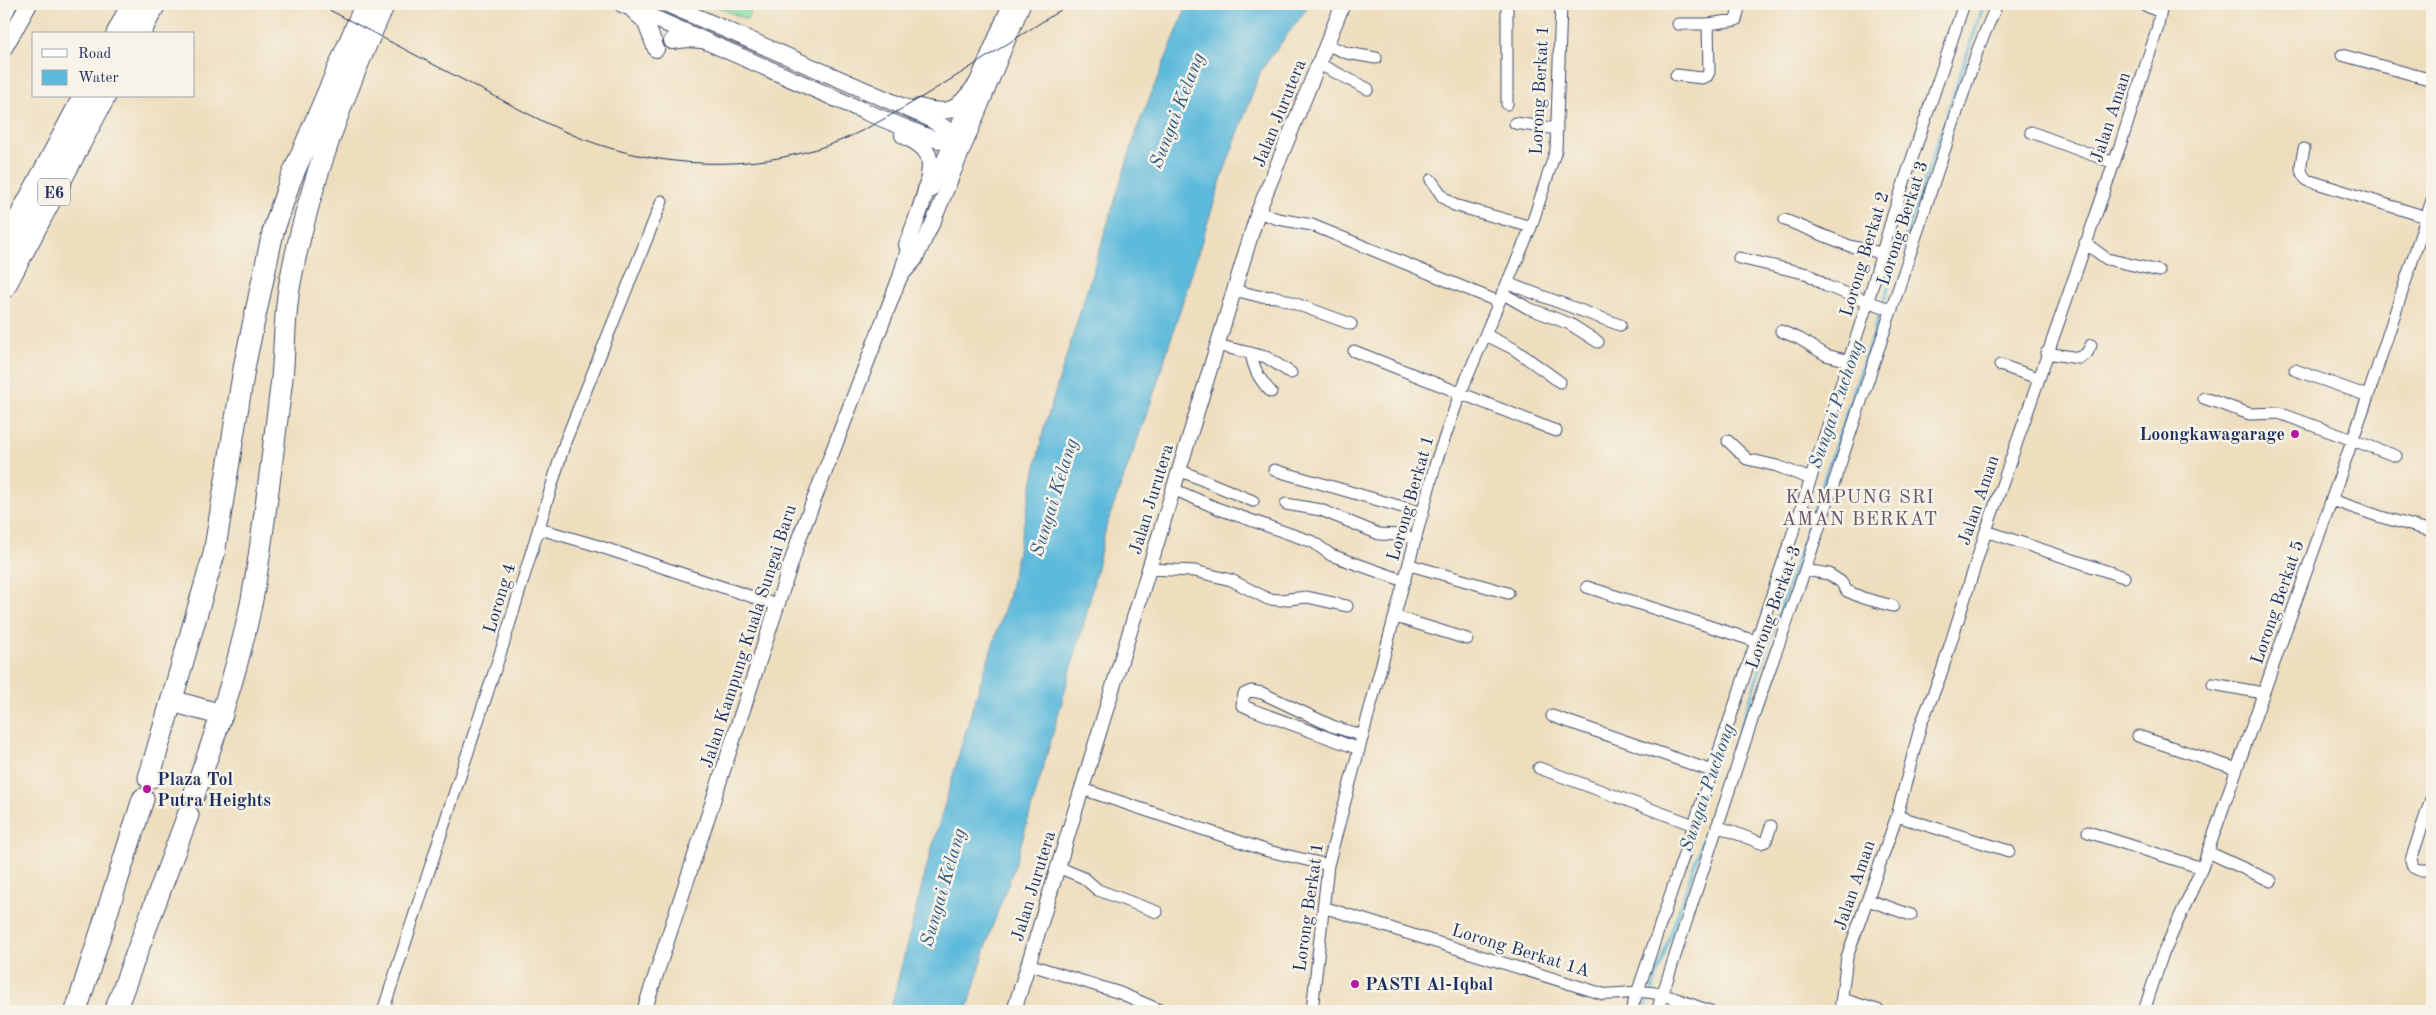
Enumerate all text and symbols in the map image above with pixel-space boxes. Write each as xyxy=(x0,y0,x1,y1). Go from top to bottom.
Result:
street label: Lorong Berkat 1 xyxy=(1528,25,1552,155)
legend xyxy=(32,32,195,98)
text: Road xyxy=(78,47,112,62)
water label: Sungai Kelang xyxy=(1148,50,1209,171)
street label: Jalan Jurutera xyxy=(1250,57,1310,170)
street label: Jalan Aman xyxy=(2088,70,2134,165)
text: Water xyxy=(78,71,119,86)
street label: Lorong Berkat 3 xyxy=(1874,159,1932,288)
road number: E6 xyxy=(38,178,70,206)
street label: Lorong Berkat 2 xyxy=(1837,190,1893,319)
water label: Sungai Puchong xyxy=(1807,338,1868,471)
place label: Loongkawagarage xyxy=(2139,426,2285,444)
marker: Loongkawagarage xyxy=(2289,428,2301,440)
street label: Lorong Berkat 1 xyxy=(1384,433,1438,563)
water label: Sungai Kelang xyxy=(1028,436,1082,559)
street label: Jalan Jurutera xyxy=(1127,442,1177,557)
street label: Jalan Aman xyxy=(1955,453,2003,548)
district label: KAMPUNG SRI AMAN BERKAT xyxy=(1782,489,1938,530)
street label: Jalan Kampung Kuala Sungai Baru xyxy=(698,502,800,770)
street label: Lorong Berkat 5 xyxy=(2248,538,2308,667)
street label: Lorong Berkat 3 xyxy=(1743,543,1805,671)
street label: Lorong 4 xyxy=(481,561,519,635)
water label: Sungai Puchong xyxy=(1678,721,1739,854)
place label: Plaza Tol Putra Heights xyxy=(157,771,271,810)
marker: Plaza Tol Putra Heights xyxy=(141,783,153,795)
water label: Sungai Kelang xyxy=(918,826,970,949)
street label: Jalan Jurutera xyxy=(1009,829,1059,944)
street label: Jalan Aman xyxy=(1831,838,1879,933)
street label: Lorong Berkat 1 xyxy=(1291,842,1327,973)
street label: Lorong Berkat 1A xyxy=(1449,921,1592,981)
place label: PASTI Al-Iqbal xyxy=(1365,976,1494,994)
marker: PASTI Al-Iqbal xyxy=(1349,978,1361,990)

